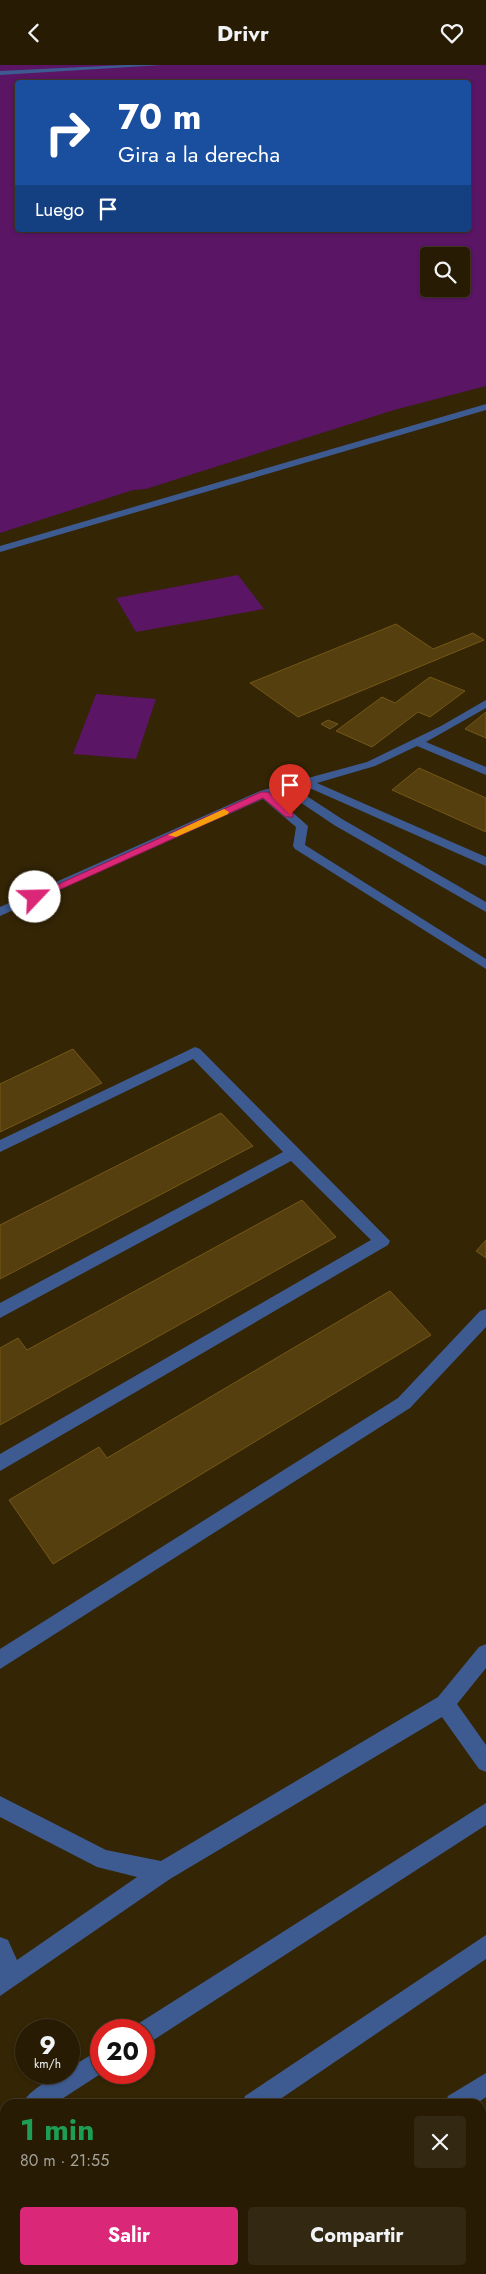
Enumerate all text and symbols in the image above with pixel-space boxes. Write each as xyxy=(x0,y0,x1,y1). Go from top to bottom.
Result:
text: Drivr xyxy=(217,17,269,49)
icon: back xyxy=(20,19,48,47)
icon: heart xyxy=(438,19,466,47)
text: 70 m xyxy=(118,92,201,142)
icon: right xyxy=(35,100,100,165)
text: Gira a la derecha xyxy=(118,138,280,170)
icon: arrive xyxy=(94,195,122,223)
text: Luego xyxy=(35,196,84,223)
map controls xyxy=(420,247,470,297)
button: search xyxy=(420,247,470,297)
pin xyxy=(269,764,311,815)
icon: arrive xyxy=(276,771,304,799)
position arrow xyxy=(8,870,60,922)
speed limit sign: 20 xyxy=(90,2019,155,2084)
text: 9 xyxy=(39,2027,56,2063)
text: km/h xyxy=(34,2055,61,2073)
text: 1 min xyxy=(20,2108,94,2151)
button: close xyxy=(414,2116,466,2168)
text: 80 m · 21:55 xyxy=(20,2149,109,2172)
button: Salir xyxy=(20,2207,238,2265)
button: Compartir xyxy=(248,2207,466,2265)

